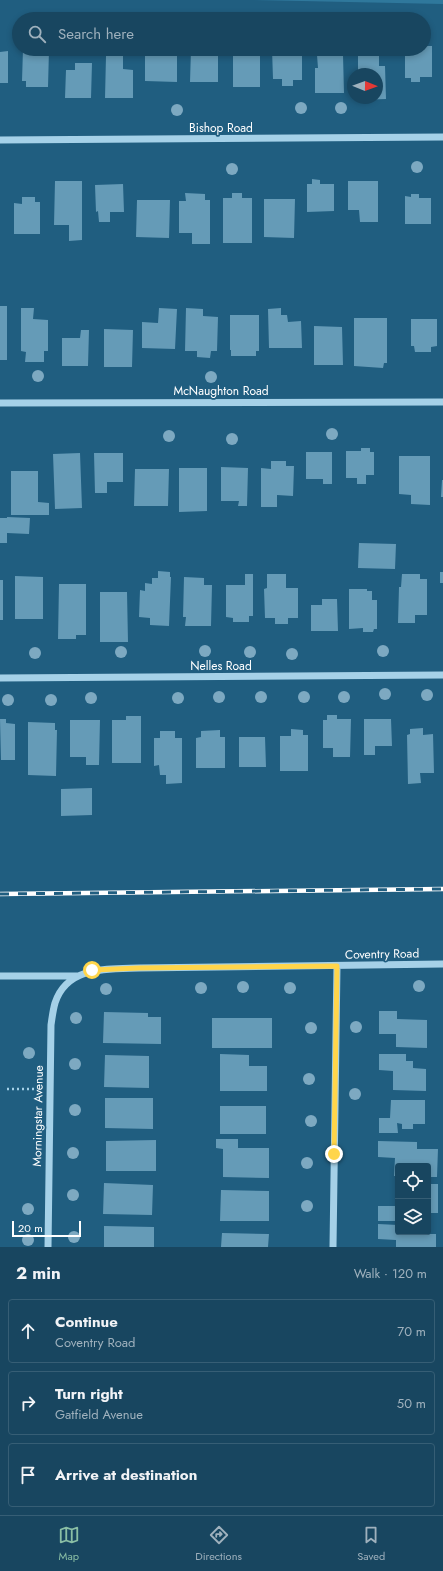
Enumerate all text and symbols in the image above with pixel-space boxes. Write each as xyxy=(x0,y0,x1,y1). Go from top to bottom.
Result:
search box xyxy=(12,12,431,56)
icon: search xyxy=(26,23,48,45)
text: Search here xyxy=(58,23,134,45)
north arrow xyxy=(347,68,383,104)
street label: Bishop Road xyxy=(189,119,253,137)
street label: McNaughton Road xyxy=(173,382,269,400)
street label: Nelles Road xyxy=(190,657,252,675)
street label: Coventry Road xyxy=(345,944,419,964)
route start xyxy=(83,961,101,979)
street label: Morningstar Avenue xyxy=(28,1065,48,1167)
route end xyxy=(325,1145,343,1163)
map controls xyxy=(395,1163,431,1235)
button: locate xyxy=(395,1163,431,1199)
button: layers xyxy=(395,1199,431,1235)
scale bar xyxy=(12,1219,81,1238)
text: 20 m xyxy=(18,1220,43,1236)
text: 2 min xyxy=(16,1261,61,1285)
text: Walk · 120 m xyxy=(354,1264,427,1283)
text: Continue xyxy=(55,1311,118,1333)
icon: ahead xyxy=(17,1320,39,1342)
text: 70 m xyxy=(397,1322,426,1341)
text: Coventry Road xyxy=(55,1333,135,1352)
text: Turn right xyxy=(55,1383,123,1405)
icon: right xyxy=(17,1392,39,1414)
text: 50 m xyxy=(397,1394,426,1413)
text: Gatfield Avenue xyxy=(55,1405,143,1424)
icon: arrive xyxy=(17,1464,39,1486)
text: Arrive at destination xyxy=(55,1464,197,1486)
tab: Map xyxy=(58,1524,80,1564)
tab: Directions xyxy=(195,1524,242,1564)
tab: Saved xyxy=(357,1524,385,1564)

